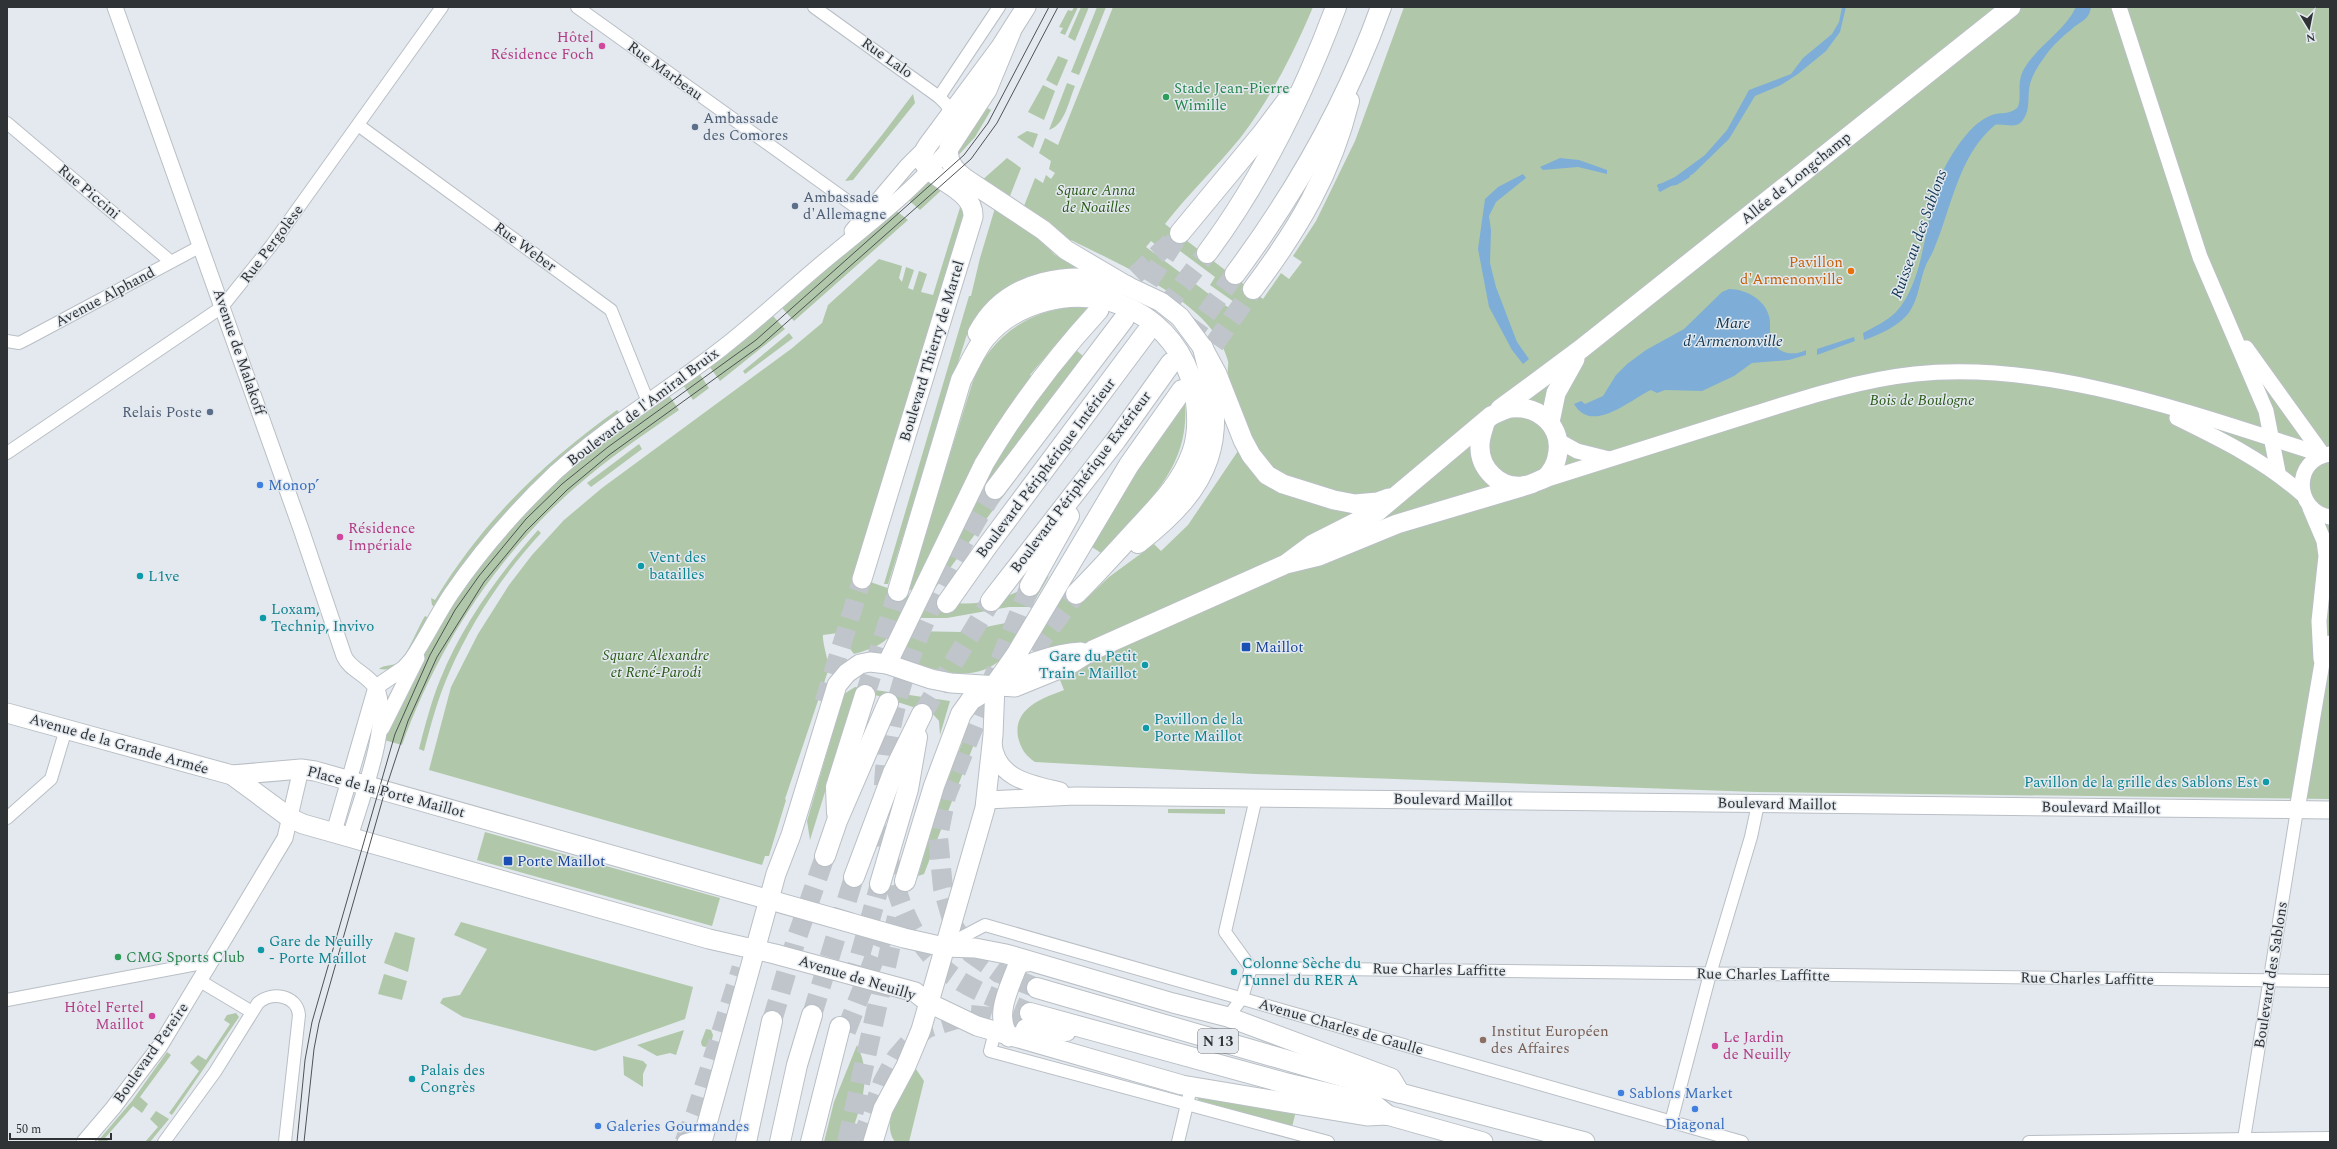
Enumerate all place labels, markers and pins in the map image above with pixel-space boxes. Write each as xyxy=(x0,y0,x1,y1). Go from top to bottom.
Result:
place label: Hôtel Résidence Foch xyxy=(490,26,594,66)
marker: Hôtel Résidence Foch xyxy=(597,41,607,51)
place label: Stade Jean-Pierre Wimille xyxy=(1174,77,1289,117)
marker: Stade Jean-Pierre Wimille xyxy=(1161,92,1171,102)
place label: Ambassade des Comores xyxy=(703,107,789,147)
marker: Ambassade des Comores xyxy=(690,122,700,132)
place label: Ambassade d'Allemagne xyxy=(803,186,886,226)
marker: Ambassade d'Allemagne xyxy=(790,201,800,211)
place label: Pavillon d'Armenonville xyxy=(1740,251,1843,291)
marker: Pavillon d'Armenonville xyxy=(1846,266,1856,276)
place label: Relais Poste xyxy=(122,401,202,424)
marker: Relais Poste xyxy=(205,407,215,417)
place label: Monop’ xyxy=(268,474,319,497)
marker: Monop’ xyxy=(255,480,265,490)
place label: Résidence Impériale xyxy=(348,517,415,557)
marker: Résidence Impériale xyxy=(335,532,345,542)
place label: Vent des batailles xyxy=(649,546,707,586)
marker: Vent des batailles xyxy=(636,561,646,571)
place label: L1ve xyxy=(148,565,179,588)
marker: L1ve xyxy=(135,571,145,581)
place label: Loxam, Technip, Invivo xyxy=(271,598,374,638)
marker: Loxam, Technip, Invivo xyxy=(258,613,268,623)
place label: Maillot xyxy=(1255,636,1304,659)
marker: Maillot xyxy=(1240,641,1252,653)
place label: Gare du Petit Train - Maillot xyxy=(1039,645,1137,685)
marker: Gare du Petit Train - Maillot xyxy=(1140,660,1150,670)
place label: Pavillon de la Porte Maillot xyxy=(1154,708,1244,748)
marker: Pavillon de la Porte Maillot xyxy=(1141,723,1151,733)
place label: Pavillon de la grille des Sablons Est xyxy=(2024,771,2258,794)
marker: Pavillon de la grille des Sablons Est xyxy=(2261,777,2271,787)
place label: Porte Maillot xyxy=(517,850,605,873)
marker: Porte Maillot xyxy=(502,855,514,867)
place label: Gare de Neuilly - Porte Maillot xyxy=(269,930,373,970)
marker: Gare de Neuilly - Porte Maillot xyxy=(256,945,266,955)
place label: CMG Sports Club xyxy=(126,946,245,969)
marker: CMG Sports Club xyxy=(113,952,123,962)
place label: Colonne Sèche du Tunnel du RER A xyxy=(1242,952,1361,992)
marker: Colonne Sèche du Tunnel du RER A xyxy=(1229,967,1239,977)
place label: Hôtel Fertel Maillot xyxy=(64,996,144,1036)
marker: Hôtel Fertel Maillot xyxy=(147,1011,157,1021)
place label: Institut Européen des Affaires xyxy=(1491,1020,1609,1060)
place label: Le Jardin de Neuilly xyxy=(1723,1026,1792,1066)
marker: Institut Européen des Affaires xyxy=(1478,1035,1488,1045)
marker: Le Jardin de Neuilly xyxy=(1710,1041,1720,1051)
place label: Palais des Congrès xyxy=(420,1059,485,1099)
marker: Palais des Congrès xyxy=(407,1074,417,1084)
place label: Sablons Market xyxy=(1629,1082,1733,1105)
marker: Sablons Market xyxy=(1616,1088,1626,1098)
marker: Diagonal xyxy=(1690,1104,1700,1114)
place label: Diagonal xyxy=(1665,1113,1725,1136)
place label: Galeries Gourmandes xyxy=(606,1115,750,1138)
marker: Galeries Gourmandes xyxy=(593,1121,603,1131)

